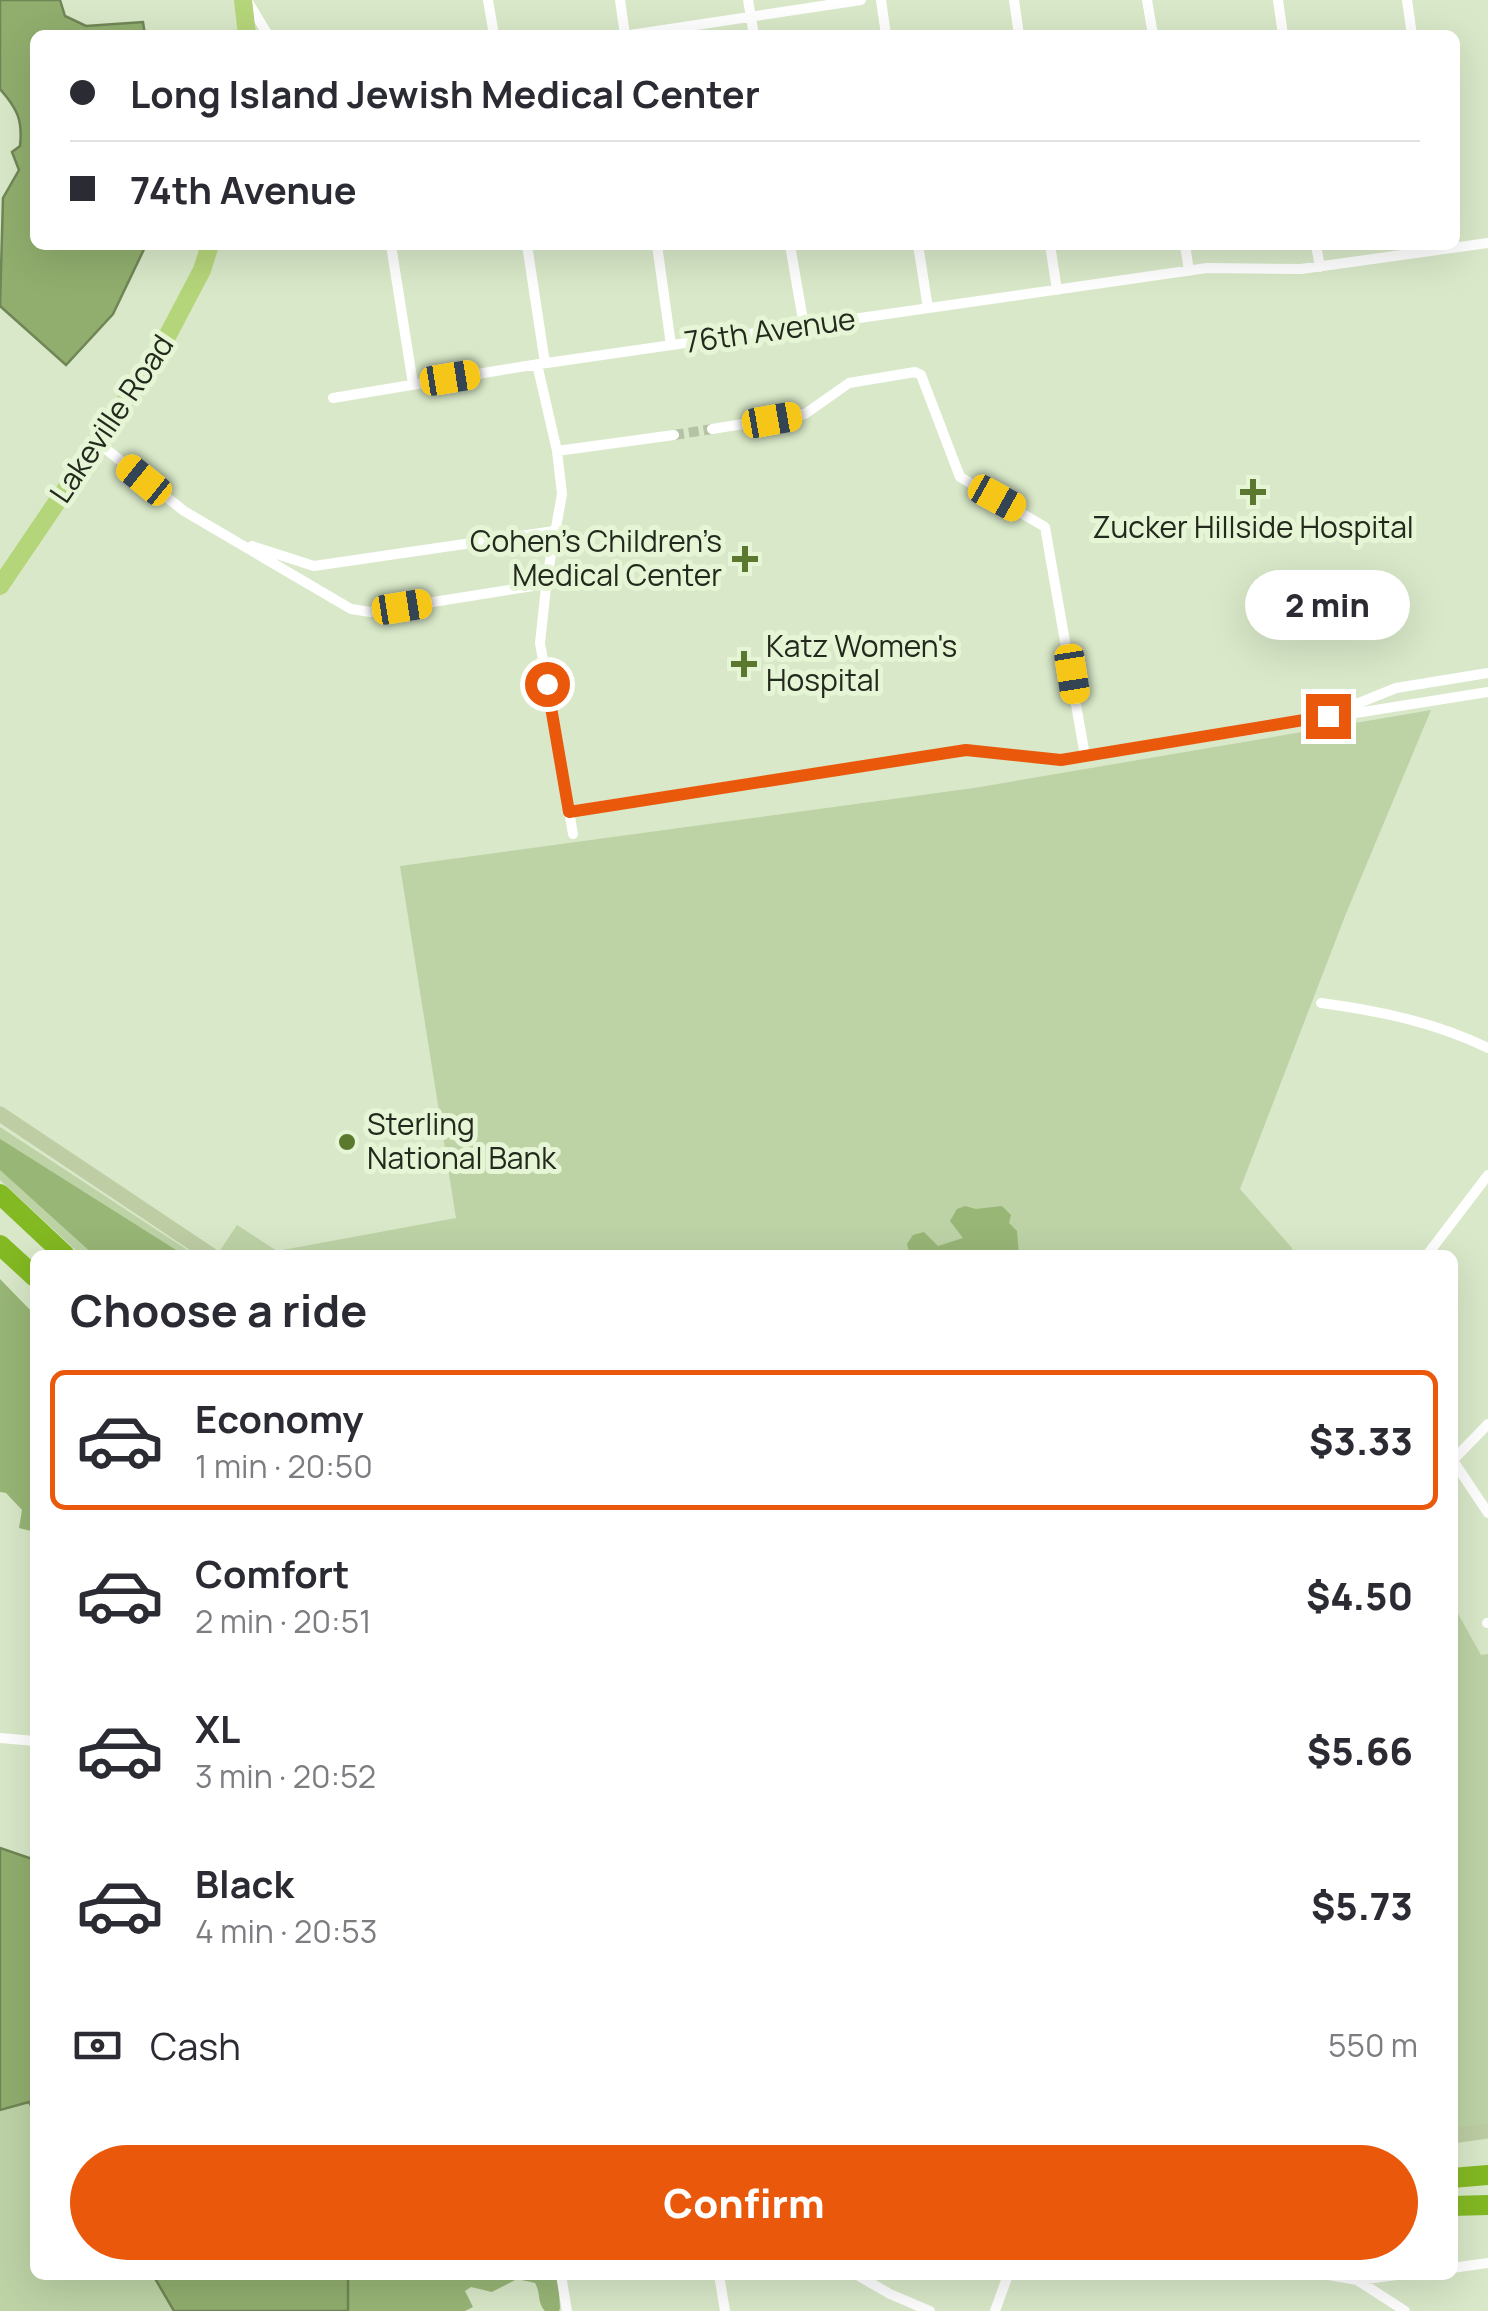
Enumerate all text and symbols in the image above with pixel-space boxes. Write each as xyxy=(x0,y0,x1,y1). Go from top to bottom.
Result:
text: Long Island Jewish Medical Center xyxy=(130,67,760,119)
text: 74th Avenue xyxy=(130,163,357,215)
street label: 76th Avenue xyxy=(682,297,858,362)
street label: Lakeville Road xyxy=(39,326,182,510)
car xyxy=(418,358,482,398)
car xyxy=(740,400,804,440)
car xyxy=(111,449,177,511)
car xyxy=(963,470,1031,526)
marker: Zucker Hillside Hospital xyxy=(1240,479,1266,505)
place label: Zucker Hillside Hospital xyxy=(1092,506,1414,547)
place label: Cohen’s Children’s Medical Center xyxy=(470,520,722,595)
marker: Cohen’s Children’s Medical Center xyxy=(732,546,758,572)
callout: 2 min xyxy=(1246,571,1410,641)
text: 2 min xyxy=(1285,583,1370,627)
car xyxy=(370,587,434,627)
place label: Katz Women's Hospital xyxy=(766,625,957,700)
car xyxy=(1052,642,1092,706)
marker: Katz Women's Hospital xyxy=(731,651,757,677)
route start xyxy=(525,662,570,707)
route end xyxy=(1306,694,1351,739)
place label: Sterling National Bank xyxy=(367,1103,557,1178)
marker: Sterling National Bank xyxy=(336,1131,358,1153)
text: Choose a ride xyxy=(70,1279,367,1341)
text: Economy xyxy=(195,1392,364,1444)
icon: car xyxy=(75,1395,165,1485)
text: $3.33 xyxy=(1309,1414,1413,1466)
text: 1 min · 20:50 xyxy=(195,1444,373,1488)
text: Comfort xyxy=(195,1547,349,1599)
icon: car xyxy=(75,1550,165,1640)
text: $4.50 xyxy=(1306,1569,1413,1621)
text: 2 min · 20:51 xyxy=(195,1599,372,1643)
text: XL xyxy=(195,1702,240,1754)
icon: car xyxy=(75,1705,165,1795)
text: $5.66 xyxy=(1307,1724,1413,1776)
text: 3 min · 20:52 xyxy=(195,1754,376,1798)
text: Black xyxy=(195,1857,294,1909)
icon: car xyxy=(75,1860,165,1950)
text: $5.73 xyxy=(1311,1879,1413,1931)
text: 4 min · 20:53 xyxy=(195,1909,377,1953)
icon: cash xyxy=(70,2018,125,2073)
text: Cash xyxy=(150,2019,241,2071)
text: 550 m xyxy=(1328,2023,1418,2067)
button: Confirm xyxy=(70,2145,1418,2260)

